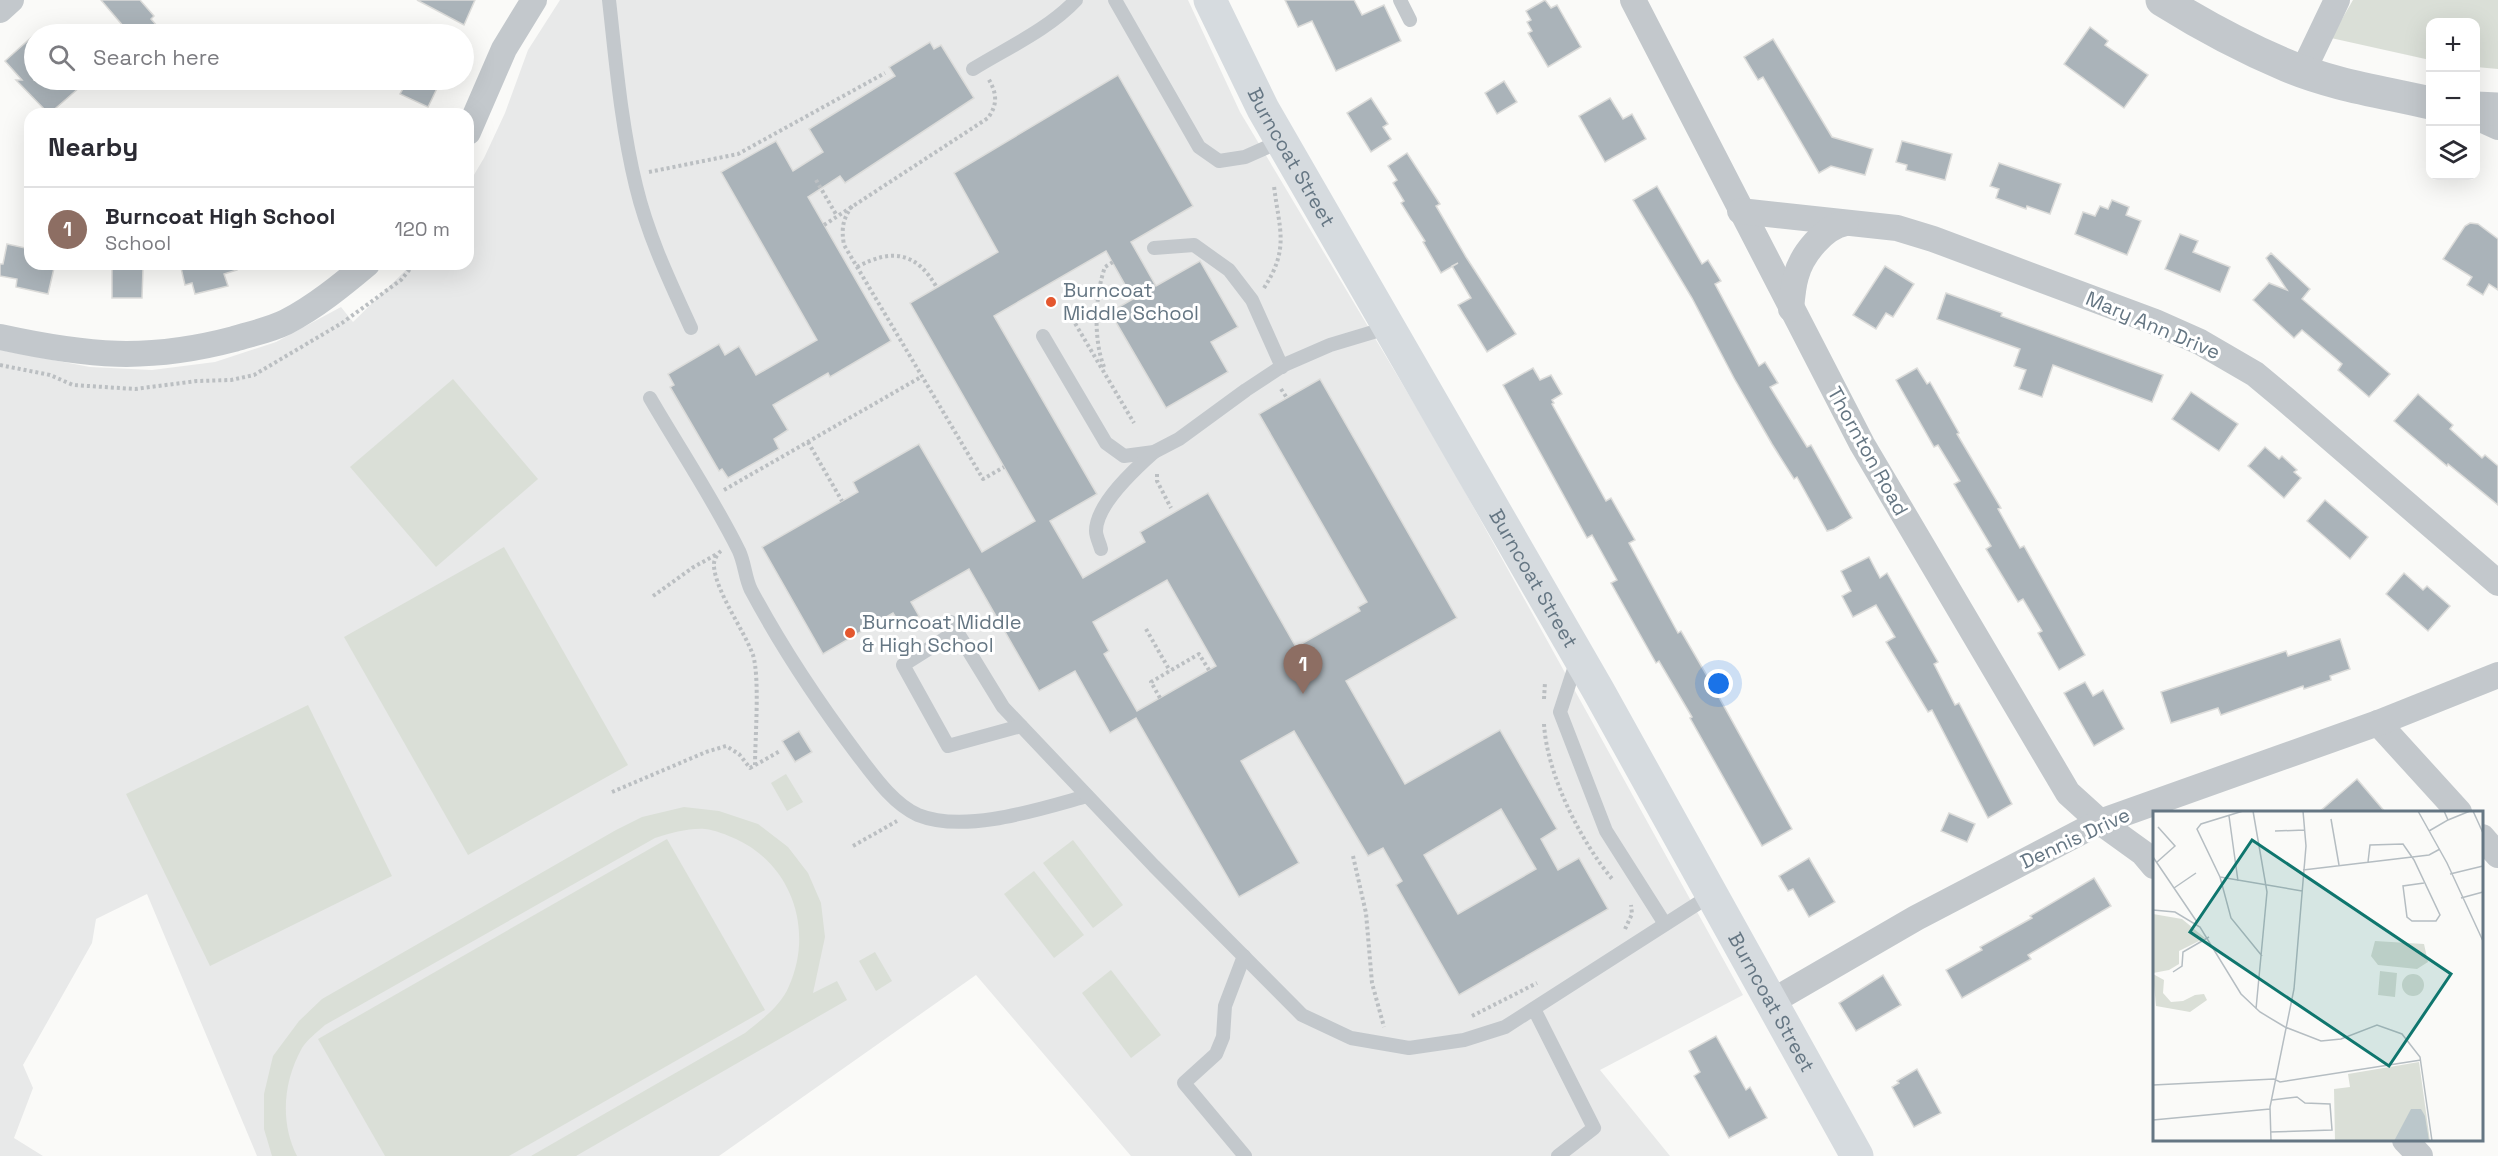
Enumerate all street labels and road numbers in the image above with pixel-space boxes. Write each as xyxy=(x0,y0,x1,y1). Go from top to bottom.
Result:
street label: Burncoat Street xyxy=(1242,83,1341,231)
street label: Mary Ann Drive xyxy=(2082,285,2224,365)
street label: Thornton Road xyxy=(1822,382,1914,520)
street label: Burncoat Street xyxy=(1483,504,1584,652)
street label: Dennis Drive xyxy=(2016,801,2134,875)
street label: Burncoat Street xyxy=(1722,928,1821,1077)

